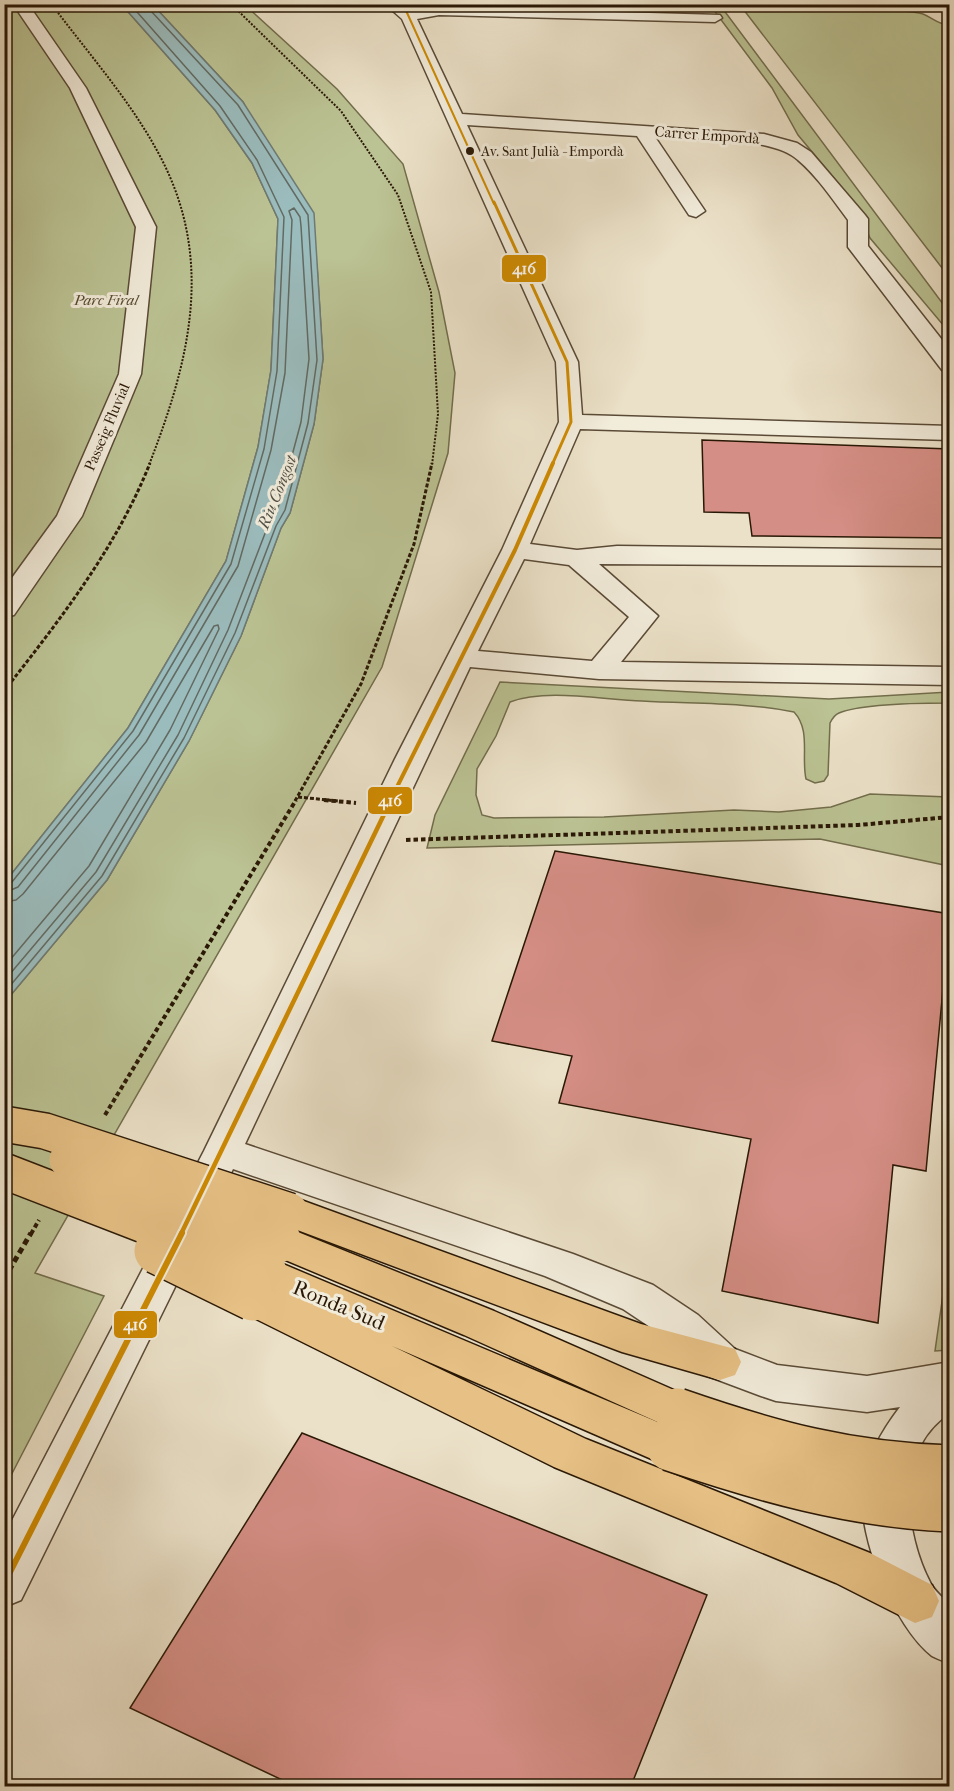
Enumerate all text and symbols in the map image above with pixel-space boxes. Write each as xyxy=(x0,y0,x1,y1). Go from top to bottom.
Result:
street label: Carrer Empordà xyxy=(654,122,761,148)
place label: Av. Sant Julià - Empordà xyxy=(480,143,624,160)
marker: Av. Sant Julià - Empordà xyxy=(464,145,476,157)
line badge: 416 xyxy=(501,254,547,283)
text: 416 xyxy=(511,259,536,279)
park label: Parc Firal xyxy=(73,291,140,309)
street label: Passeig Fluvial xyxy=(80,380,134,474)
water label: Riu Congost xyxy=(253,451,301,532)
line badge: 416 xyxy=(367,786,413,815)
text: 416 xyxy=(377,791,402,811)
street label: Ronda Sud xyxy=(290,1275,389,1335)
line badge: 416 xyxy=(113,1310,158,1339)
text: 416 xyxy=(122,1315,147,1335)

